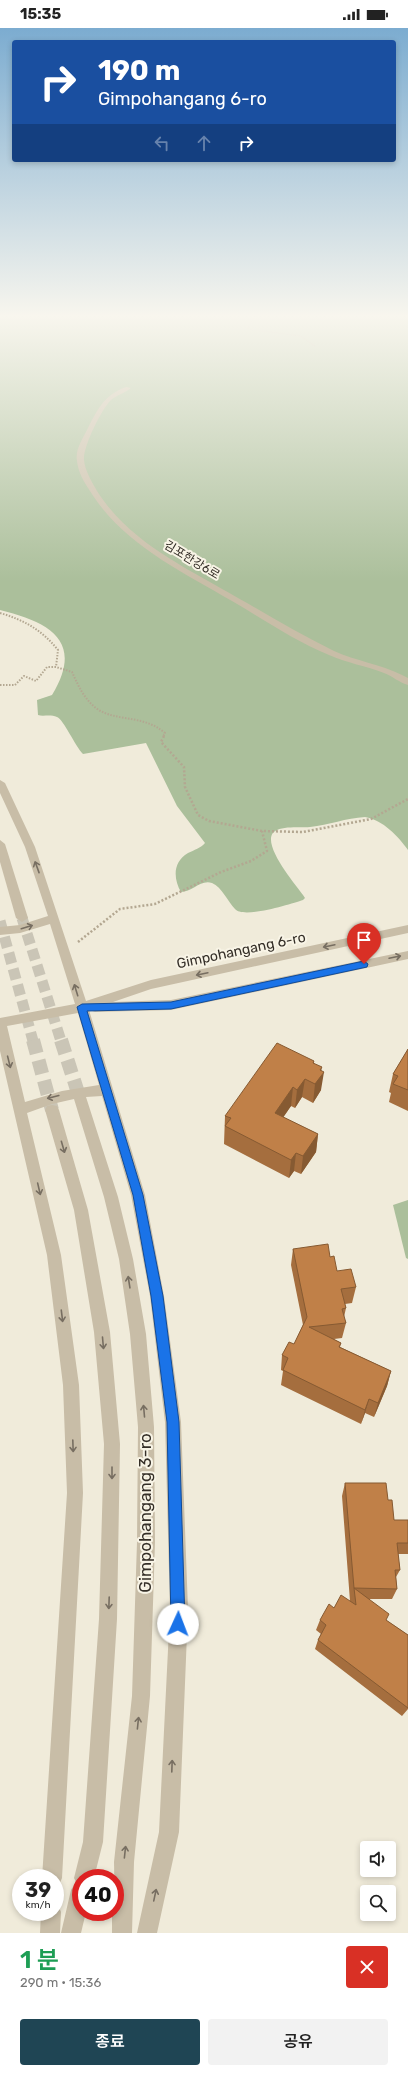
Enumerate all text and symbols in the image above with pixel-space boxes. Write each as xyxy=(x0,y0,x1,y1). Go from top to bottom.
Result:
text: 15:35 xyxy=(20,5,61,23)
text: 190 m xyxy=(98,54,181,87)
icon: right xyxy=(32,56,84,108)
text: Gimpohangang 6-ro xyxy=(98,88,267,110)
icon: left xyxy=(151,132,173,154)
icon: ahead xyxy=(193,132,215,154)
icon: right xyxy=(235,132,257,154)
street label: 김포한강6로 xyxy=(162,538,222,582)
one-way arrow xyxy=(33,860,40,873)
one-way arrow xyxy=(21,923,34,930)
pin xyxy=(347,923,381,964)
street label: Gimpohangang 6-ro xyxy=(175,929,307,972)
icon: arrive xyxy=(353,929,375,951)
one-way arrow xyxy=(323,943,336,951)
one-way arrow xyxy=(389,953,402,961)
one-way arrow xyxy=(196,971,209,979)
one-way arrow xyxy=(72,984,79,997)
one-way arrow xyxy=(6,1055,14,1068)
one-way arrow xyxy=(47,1094,60,1101)
one-way arrow xyxy=(60,1141,67,1154)
one-way arrow xyxy=(36,1182,44,1195)
one-way arrow xyxy=(125,1276,133,1289)
one-way arrow xyxy=(58,1309,66,1322)
one-way arrow xyxy=(99,1336,106,1349)
one-way arrow xyxy=(141,1405,148,1418)
street label: Gimpohangang 3-ro xyxy=(135,1433,155,1593)
one-way arrow xyxy=(69,1439,77,1452)
one-way arrow xyxy=(108,1466,116,1479)
one-way arrow xyxy=(105,1596,113,1609)
position arrow xyxy=(157,1603,199,1645)
one-way arrow xyxy=(135,1717,142,1730)
one-way arrow xyxy=(168,1760,175,1773)
map controls xyxy=(360,1841,396,1921)
button: sound xyxy=(360,1841,396,1877)
one-way arrow xyxy=(121,1846,129,1859)
speed limit sign: 40 xyxy=(72,1869,124,1921)
text: 39 xyxy=(25,1878,51,1902)
button: search xyxy=(360,1885,396,1921)
one-way arrow xyxy=(152,1889,160,1902)
text: km/h xyxy=(26,1899,50,1911)
text: 1 분 xyxy=(20,1946,59,1974)
button: close xyxy=(346,1946,388,1988)
text: 290 m · 15:36 xyxy=(20,1975,101,1990)
button: 종료 xyxy=(20,2019,200,2065)
button: 공유 xyxy=(208,2019,388,2065)

